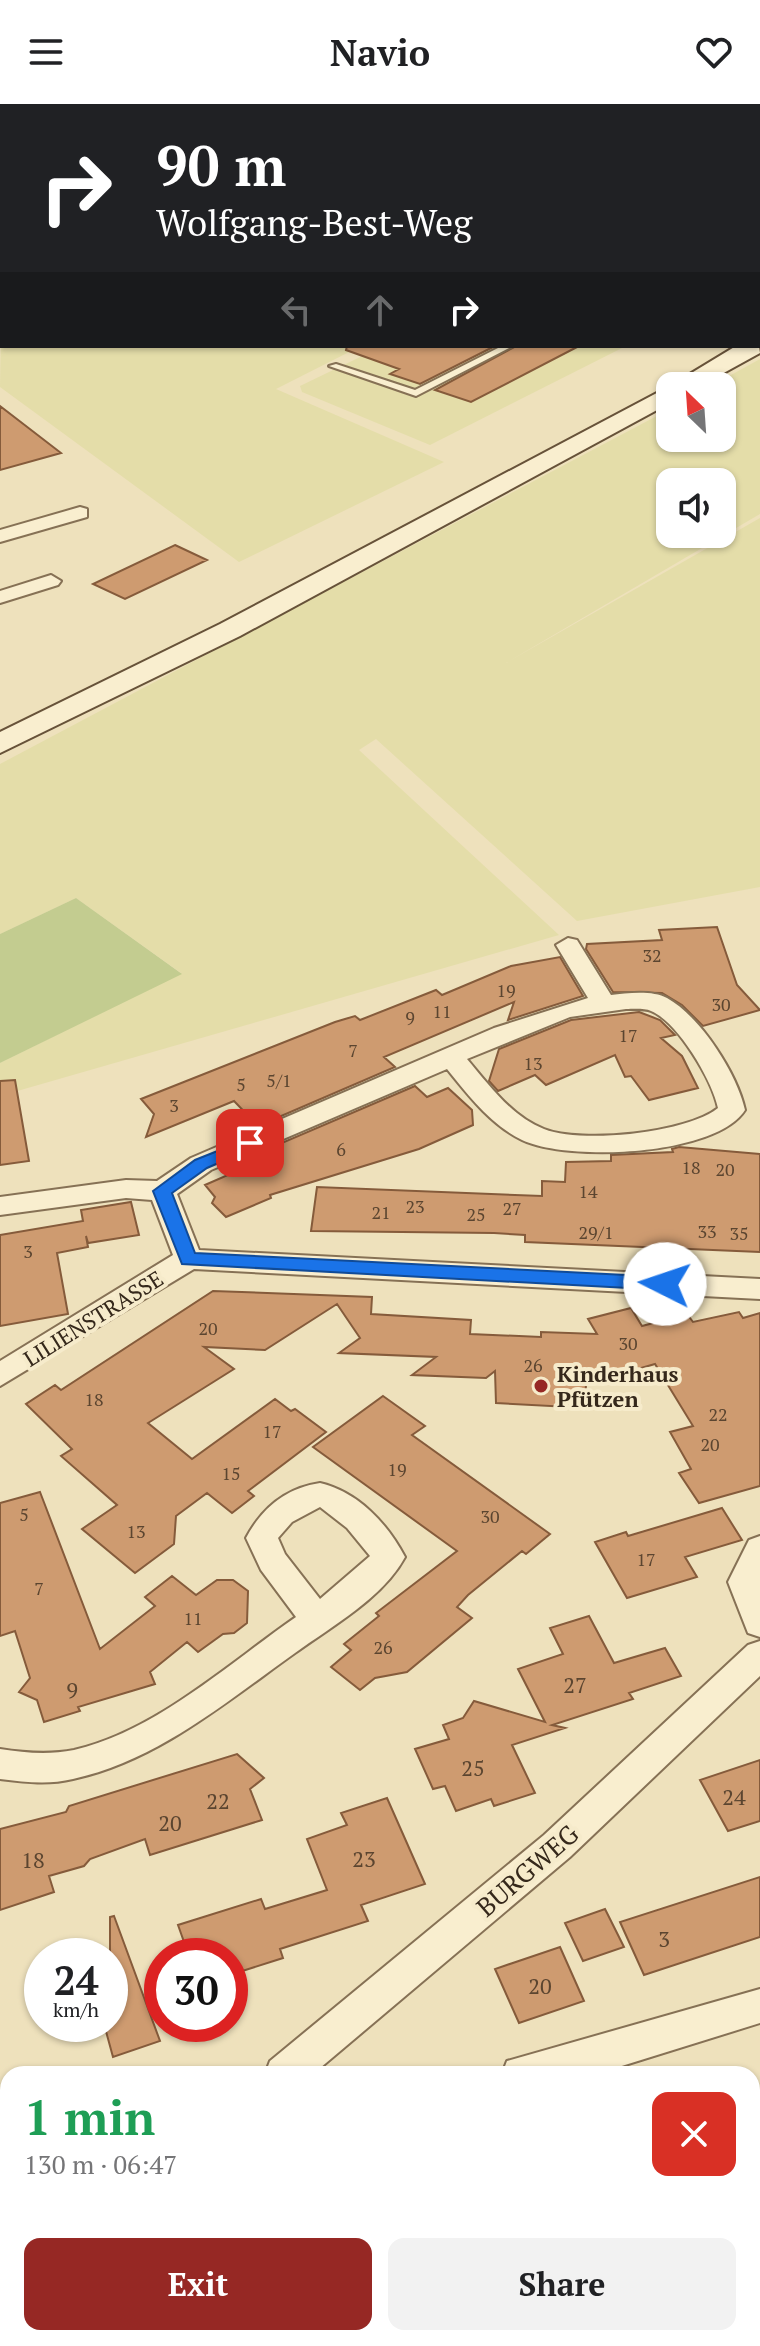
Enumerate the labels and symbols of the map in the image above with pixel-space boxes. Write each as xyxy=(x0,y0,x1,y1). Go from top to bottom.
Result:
north arrow xyxy=(656,372,736,452)
house number: 32 xyxy=(642,943,662,967)
house number: 19 xyxy=(496,978,516,1002)
house number: 30 xyxy=(711,992,731,1016)
house number: 11 xyxy=(432,999,452,1023)
house number: 9 xyxy=(405,1005,415,1029)
house number: 17 xyxy=(618,1023,638,1047)
house number: 7 xyxy=(348,1038,358,1062)
house number: 13 xyxy=(523,1051,543,1075)
house number: 5/1 xyxy=(266,1068,292,1092)
house number: 5 xyxy=(236,1072,246,1096)
house number: 3 xyxy=(169,1093,179,1117)
pin xyxy=(216,1109,284,1177)
house number: 6 xyxy=(336,1137,346,1161)
house number: 18 xyxy=(681,1155,701,1179)
house number: 20 xyxy=(715,1157,735,1181)
house number: 14 xyxy=(578,1179,598,1203)
house number: 23 xyxy=(405,1194,425,1218)
house number: 27 xyxy=(502,1196,522,1220)
house number: 21 xyxy=(371,1200,391,1224)
house number: 25 xyxy=(466,1202,486,1226)
house number: 33 xyxy=(697,1219,717,1243)
house number: 29/1 xyxy=(579,1220,613,1244)
house number: 35 xyxy=(729,1221,749,1245)
house number: 3 xyxy=(23,1239,33,1263)
position arrow xyxy=(623,1242,707,1326)
street label: LILIENSTRASSE xyxy=(18,1263,168,1373)
house number: 20 xyxy=(198,1316,218,1340)
house number: 30 xyxy=(618,1331,638,1355)
house number: 26 xyxy=(523,1353,543,1377)
place label: Kinderhaus Pfützen xyxy=(557,1359,679,1413)
marker: Kinderhaus Pfützen xyxy=(532,1377,550,1395)
house number: 18 xyxy=(84,1387,104,1411)
house number: 22 xyxy=(708,1402,728,1426)
house number: 17 xyxy=(262,1419,282,1443)
house number: 20 xyxy=(700,1432,720,1456)
house number: 19 xyxy=(387,1457,407,1481)
house number: 15 xyxy=(221,1461,241,1485)
house number: 5 xyxy=(19,1502,29,1526)
house number: 30 xyxy=(480,1504,500,1528)
house number: 13 xyxy=(126,1519,146,1543)
house number: 17 xyxy=(636,1547,656,1571)
house number: 7 xyxy=(34,1576,44,1600)
house number: 11 xyxy=(183,1606,203,1630)
house number: 26 xyxy=(373,1635,393,1659)
house number: 27 xyxy=(563,1670,587,1699)
house number: 9 xyxy=(66,1675,78,1704)
house number: 25 xyxy=(461,1753,485,1782)
house number: 24 xyxy=(722,1782,746,1811)
house number: 22 xyxy=(206,1786,230,1815)
house number: 20 xyxy=(158,1808,182,1837)
street label: BURGWEG xyxy=(469,1816,585,1924)
house number: 23 xyxy=(352,1844,376,1873)
house number: 18 xyxy=(21,1845,45,1874)
house number: 3 xyxy=(658,1924,670,1953)
speed limit sign: 30 xyxy=(144,1938,248,2042)
house number: 20 xyxy=(528,1971,552,2000)

